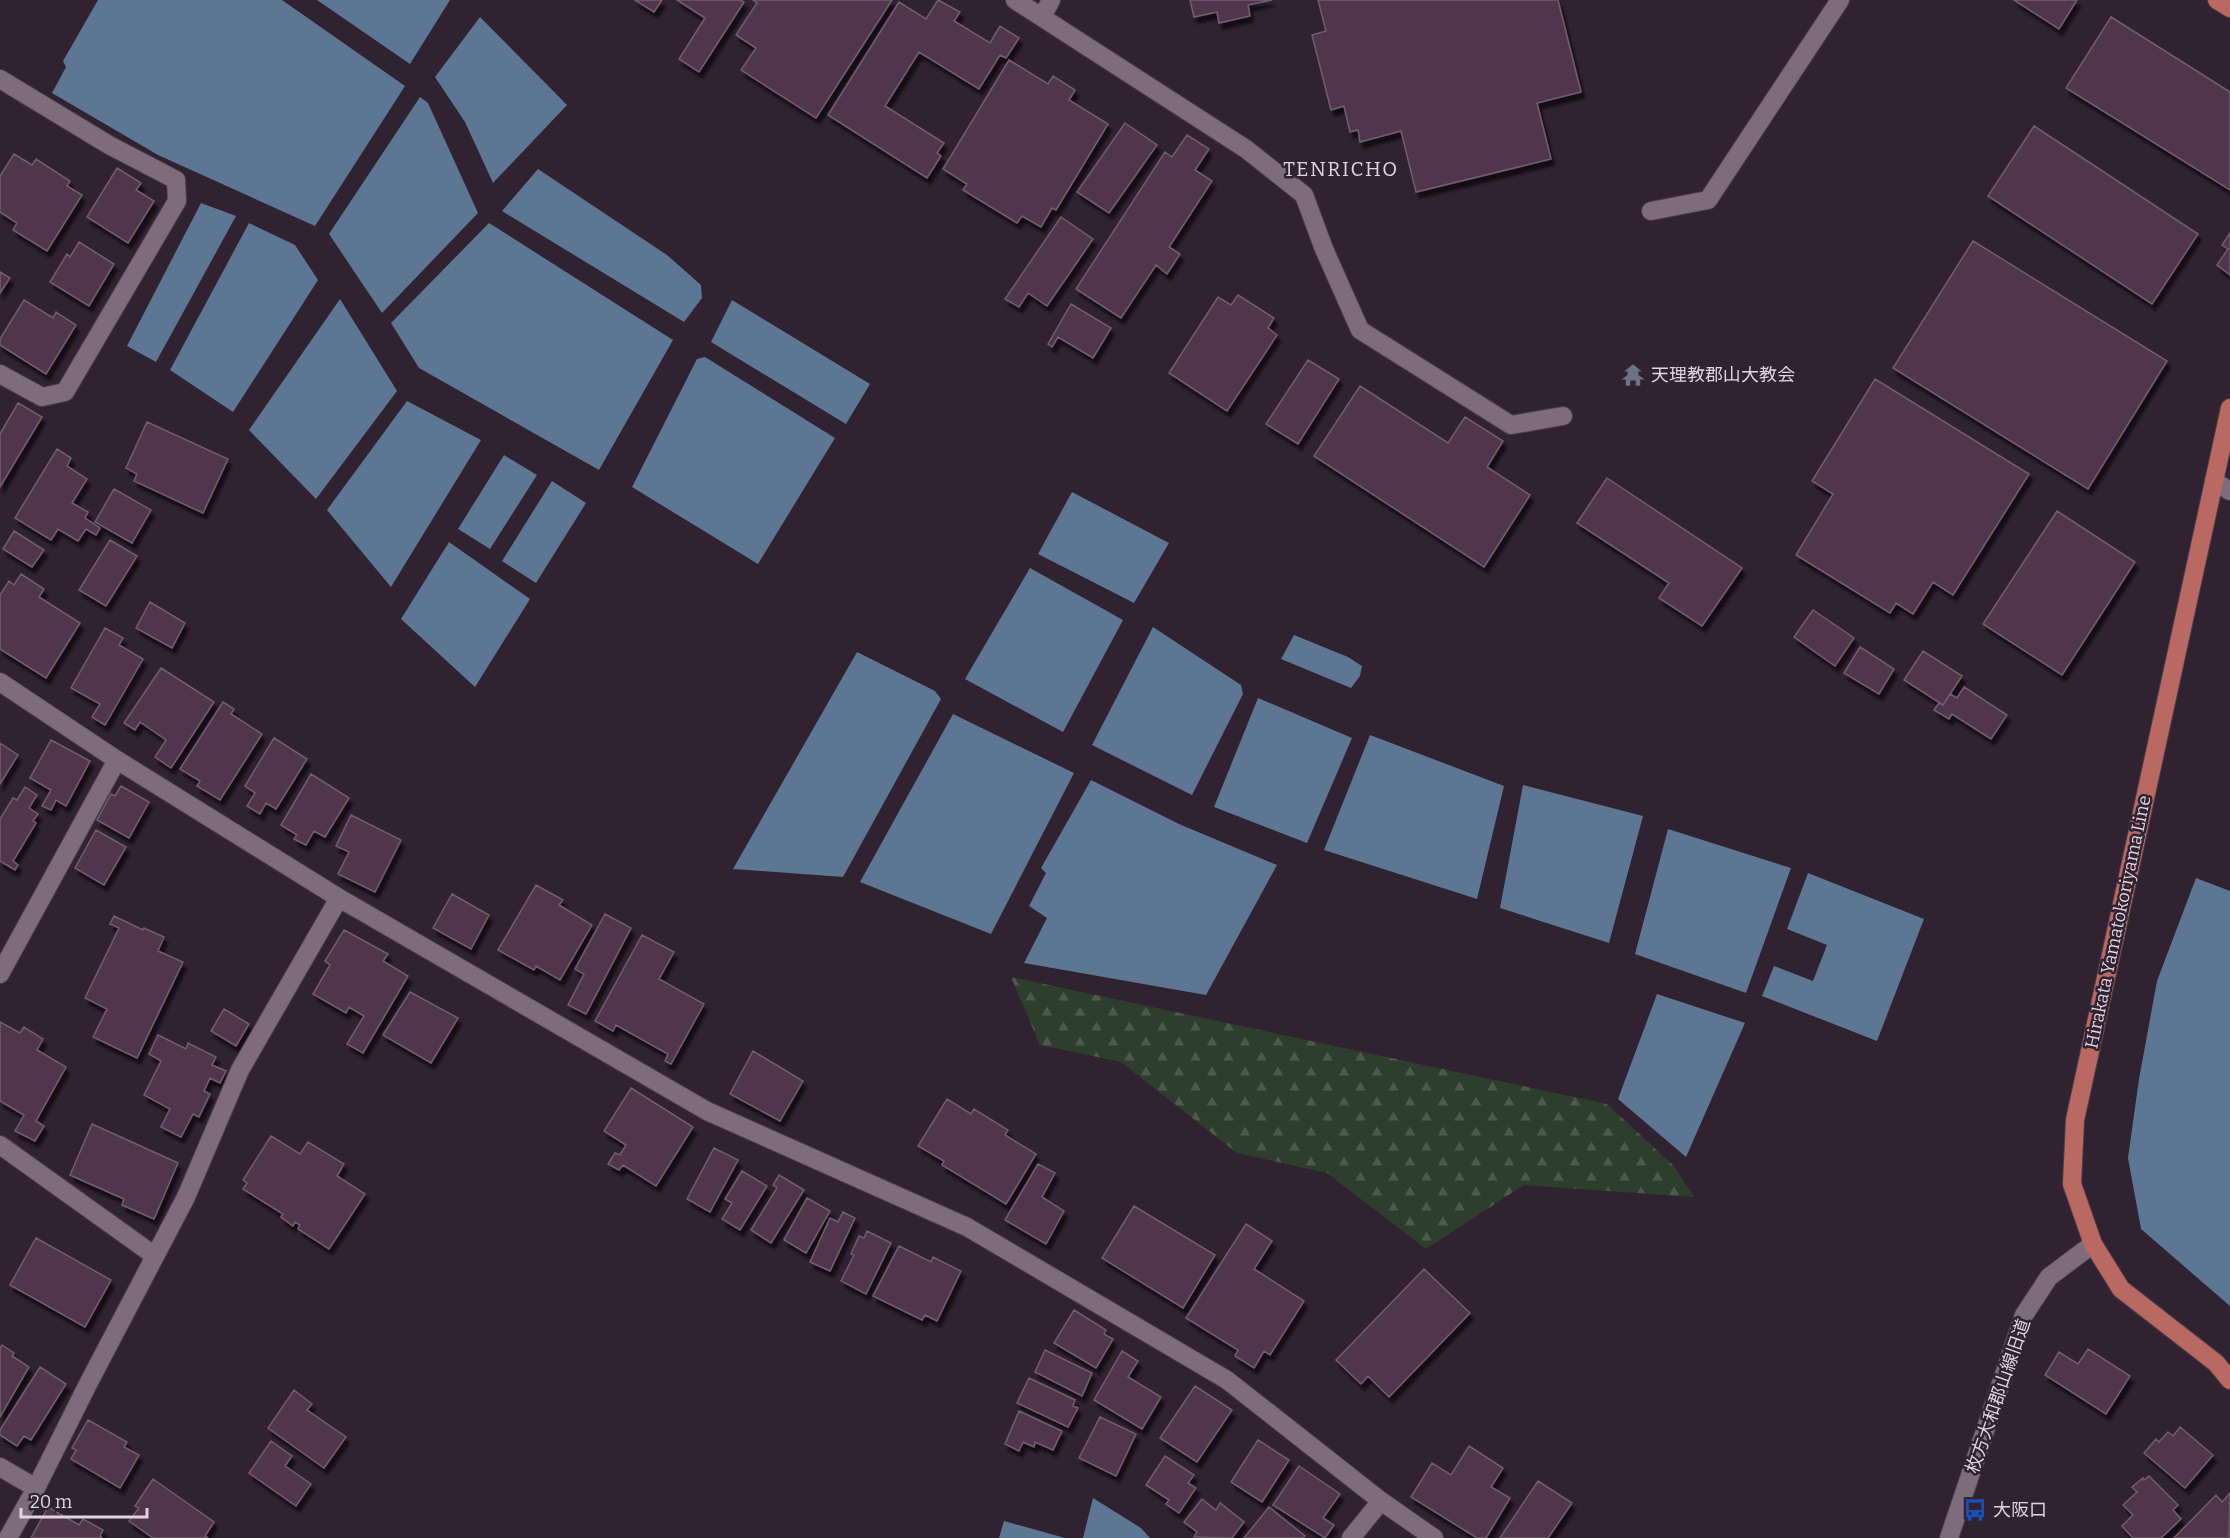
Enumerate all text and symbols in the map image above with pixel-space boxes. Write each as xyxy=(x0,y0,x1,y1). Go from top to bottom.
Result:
district label: TENRICHO xyxy=(1283,157,1399,181)
temple icon: 天理教郡山大教会 xyxy=(1620,362,1646,388)
place label: 天理教郡山大教会 xyxy=(1651,364,1795,386)
street label: Hirakata Yamatokoriyama Line xyxy=(2080,793,2156,1051)
street label: 枚方大和郡山線旧道 xyxy=(1961,1316,2035,1476)
scale bar xyxy=(21,1481,147,1519)
text: 20 m xyxy=(30,1491,72,1513)
bus stop icon: 大阪口 xyxy=(1962,1497,1988,1523)
place label: 大阪口 xyxy=(1993,1499,2047,1521)

